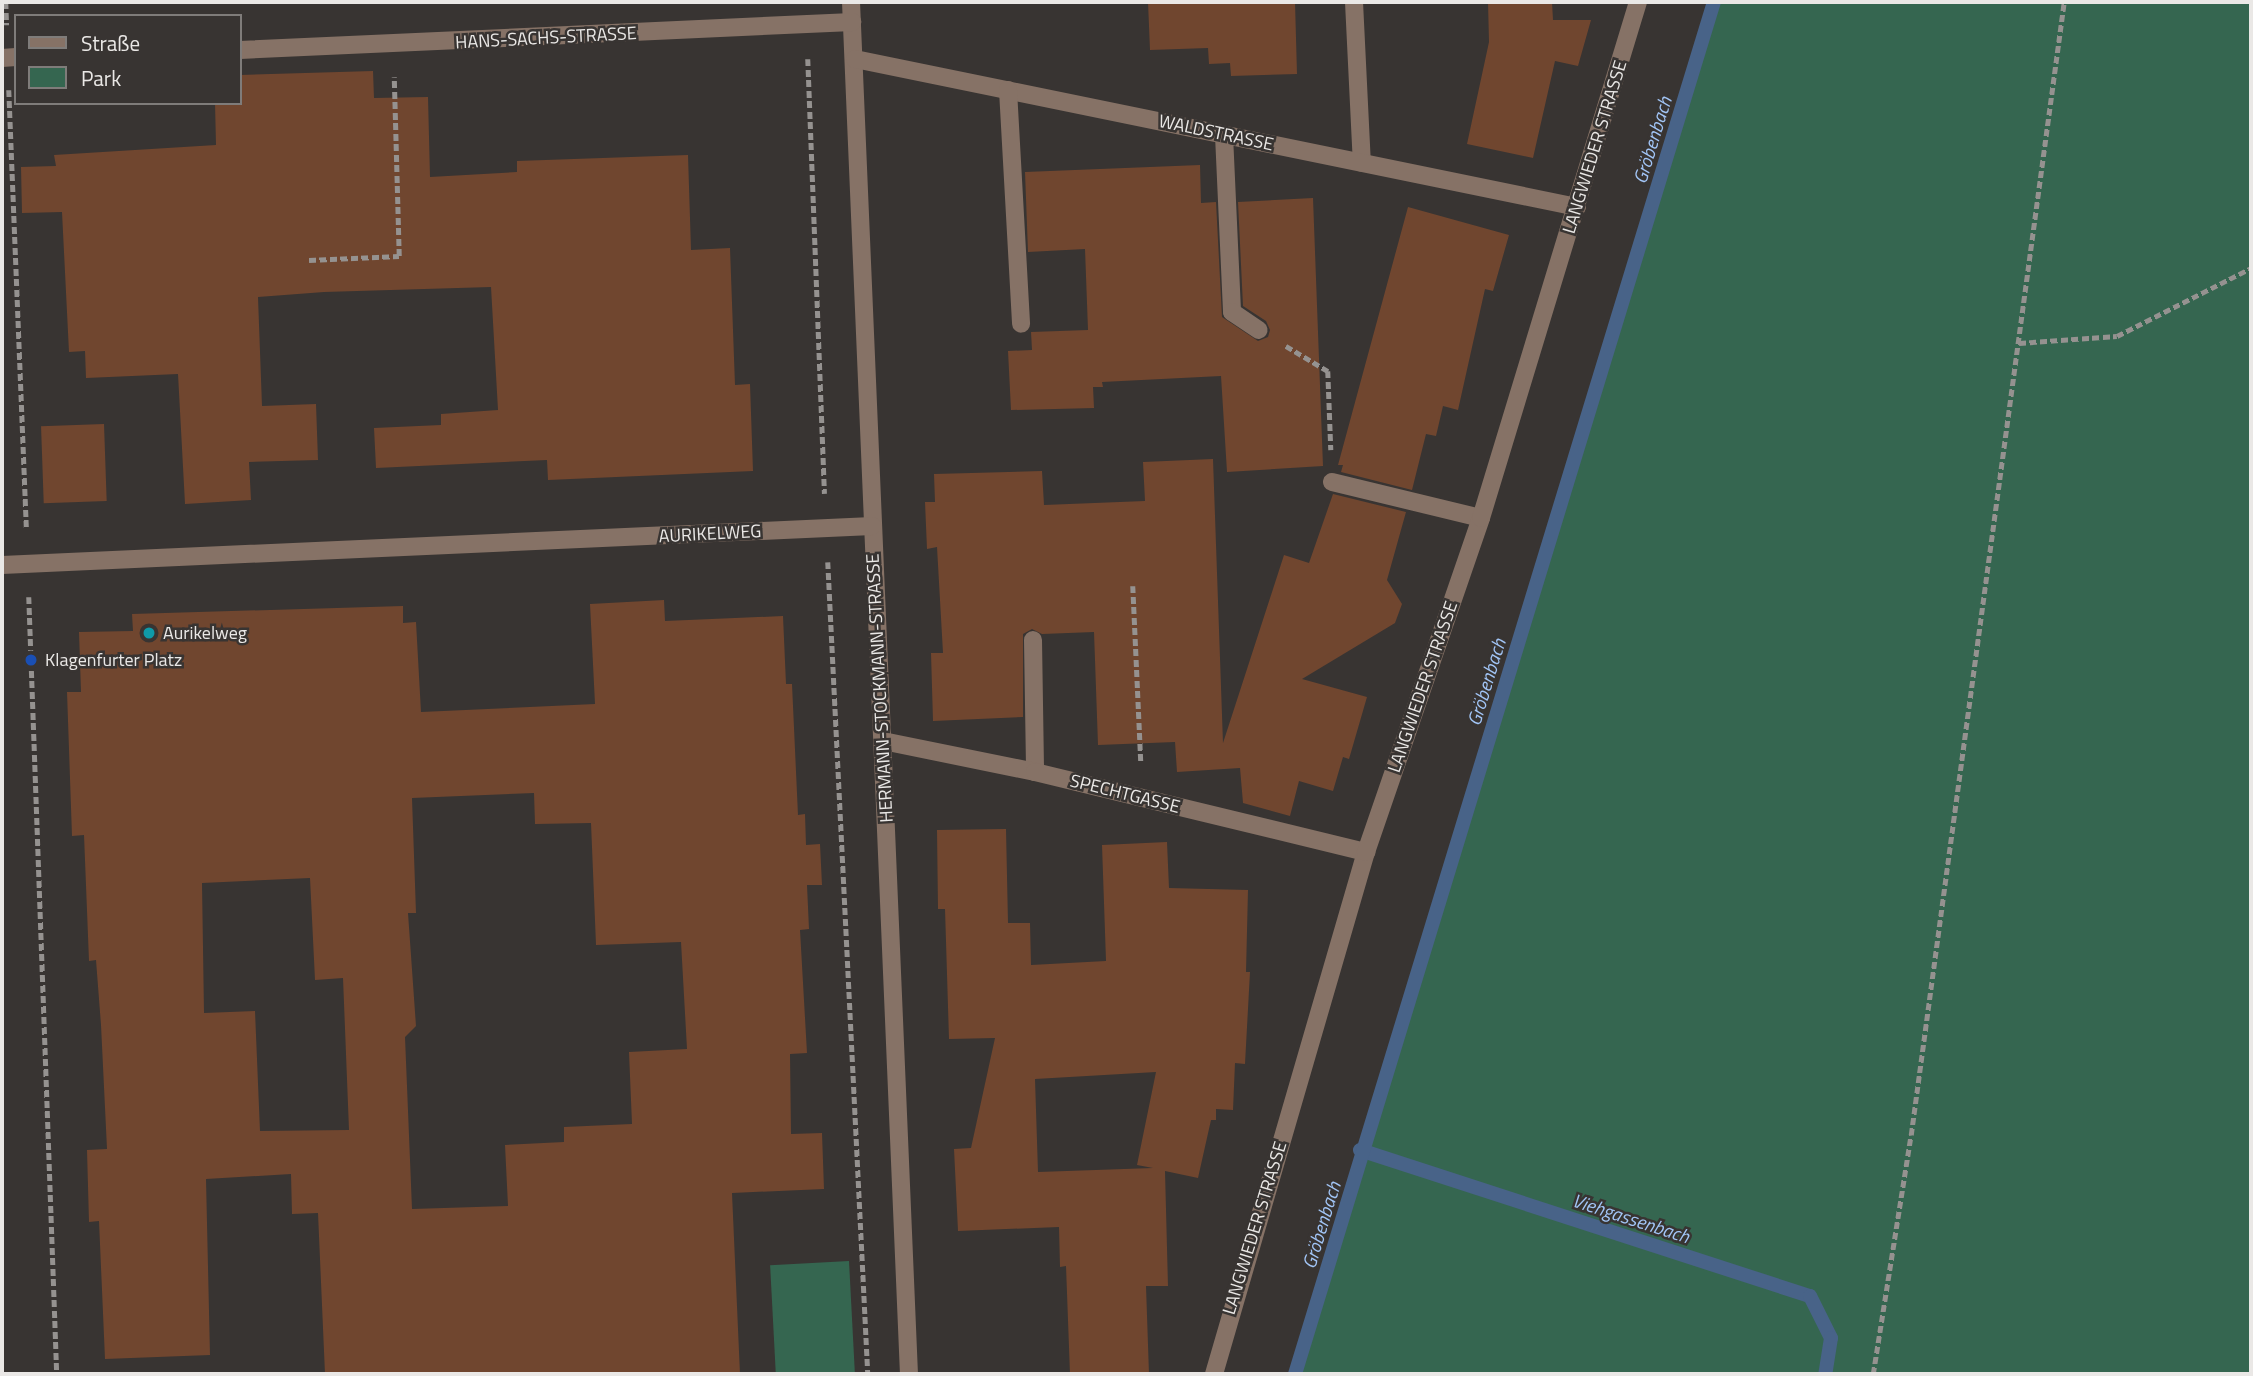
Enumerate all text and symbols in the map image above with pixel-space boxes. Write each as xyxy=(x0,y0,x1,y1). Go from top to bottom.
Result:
legend xyxy=(14,14,242,105)
street label: HANS-SACHS-STRASSE xyxy=(455,22,637,54)
text: Straße xyxy=(81,27,140,59)
street label: LANGWIEDER STRASSE xyxy=(1558,58,1632,236)
text: Park xyxy=(81,62,121,94)
water label: Gröbenbach xyxy=(1628,94,1676,186)
street label: WALDSTRASSE xyxy=(1157,110,1275,156)
street label: AURIKELWEG xyxy=(658,521,762,547)
street label: HERMANN-STOCKMANN-STRASSE xyxy=(862,553,898,823)
street label: LANGWIEDER STRASSE xyxy=(1384,598,1462,776)
place label: Aurikelweg xyxy=(163,622,247,644)
marker: Aurikelweg xyxy=(141,625,157,641)
water label: Gröbenbach xyxy=(1462,636,1510,728)
place label: Klagenfurter Platz xyxy=(45,649,182,671)
marker: Klagenfurter Platz xyxy=(23,652,39,668)
street label: SPECHTGASSE xyxy=(1068,770,1182,818)
street label: LANGWIEDER STRASSE xyxy=(1218,1139,1292,1317)
water label: Gröbenbach xyxy=(1297,1179,1345,1271)
water label: Viehgassenbach xyxy=(1570,1188,1692,1248)

